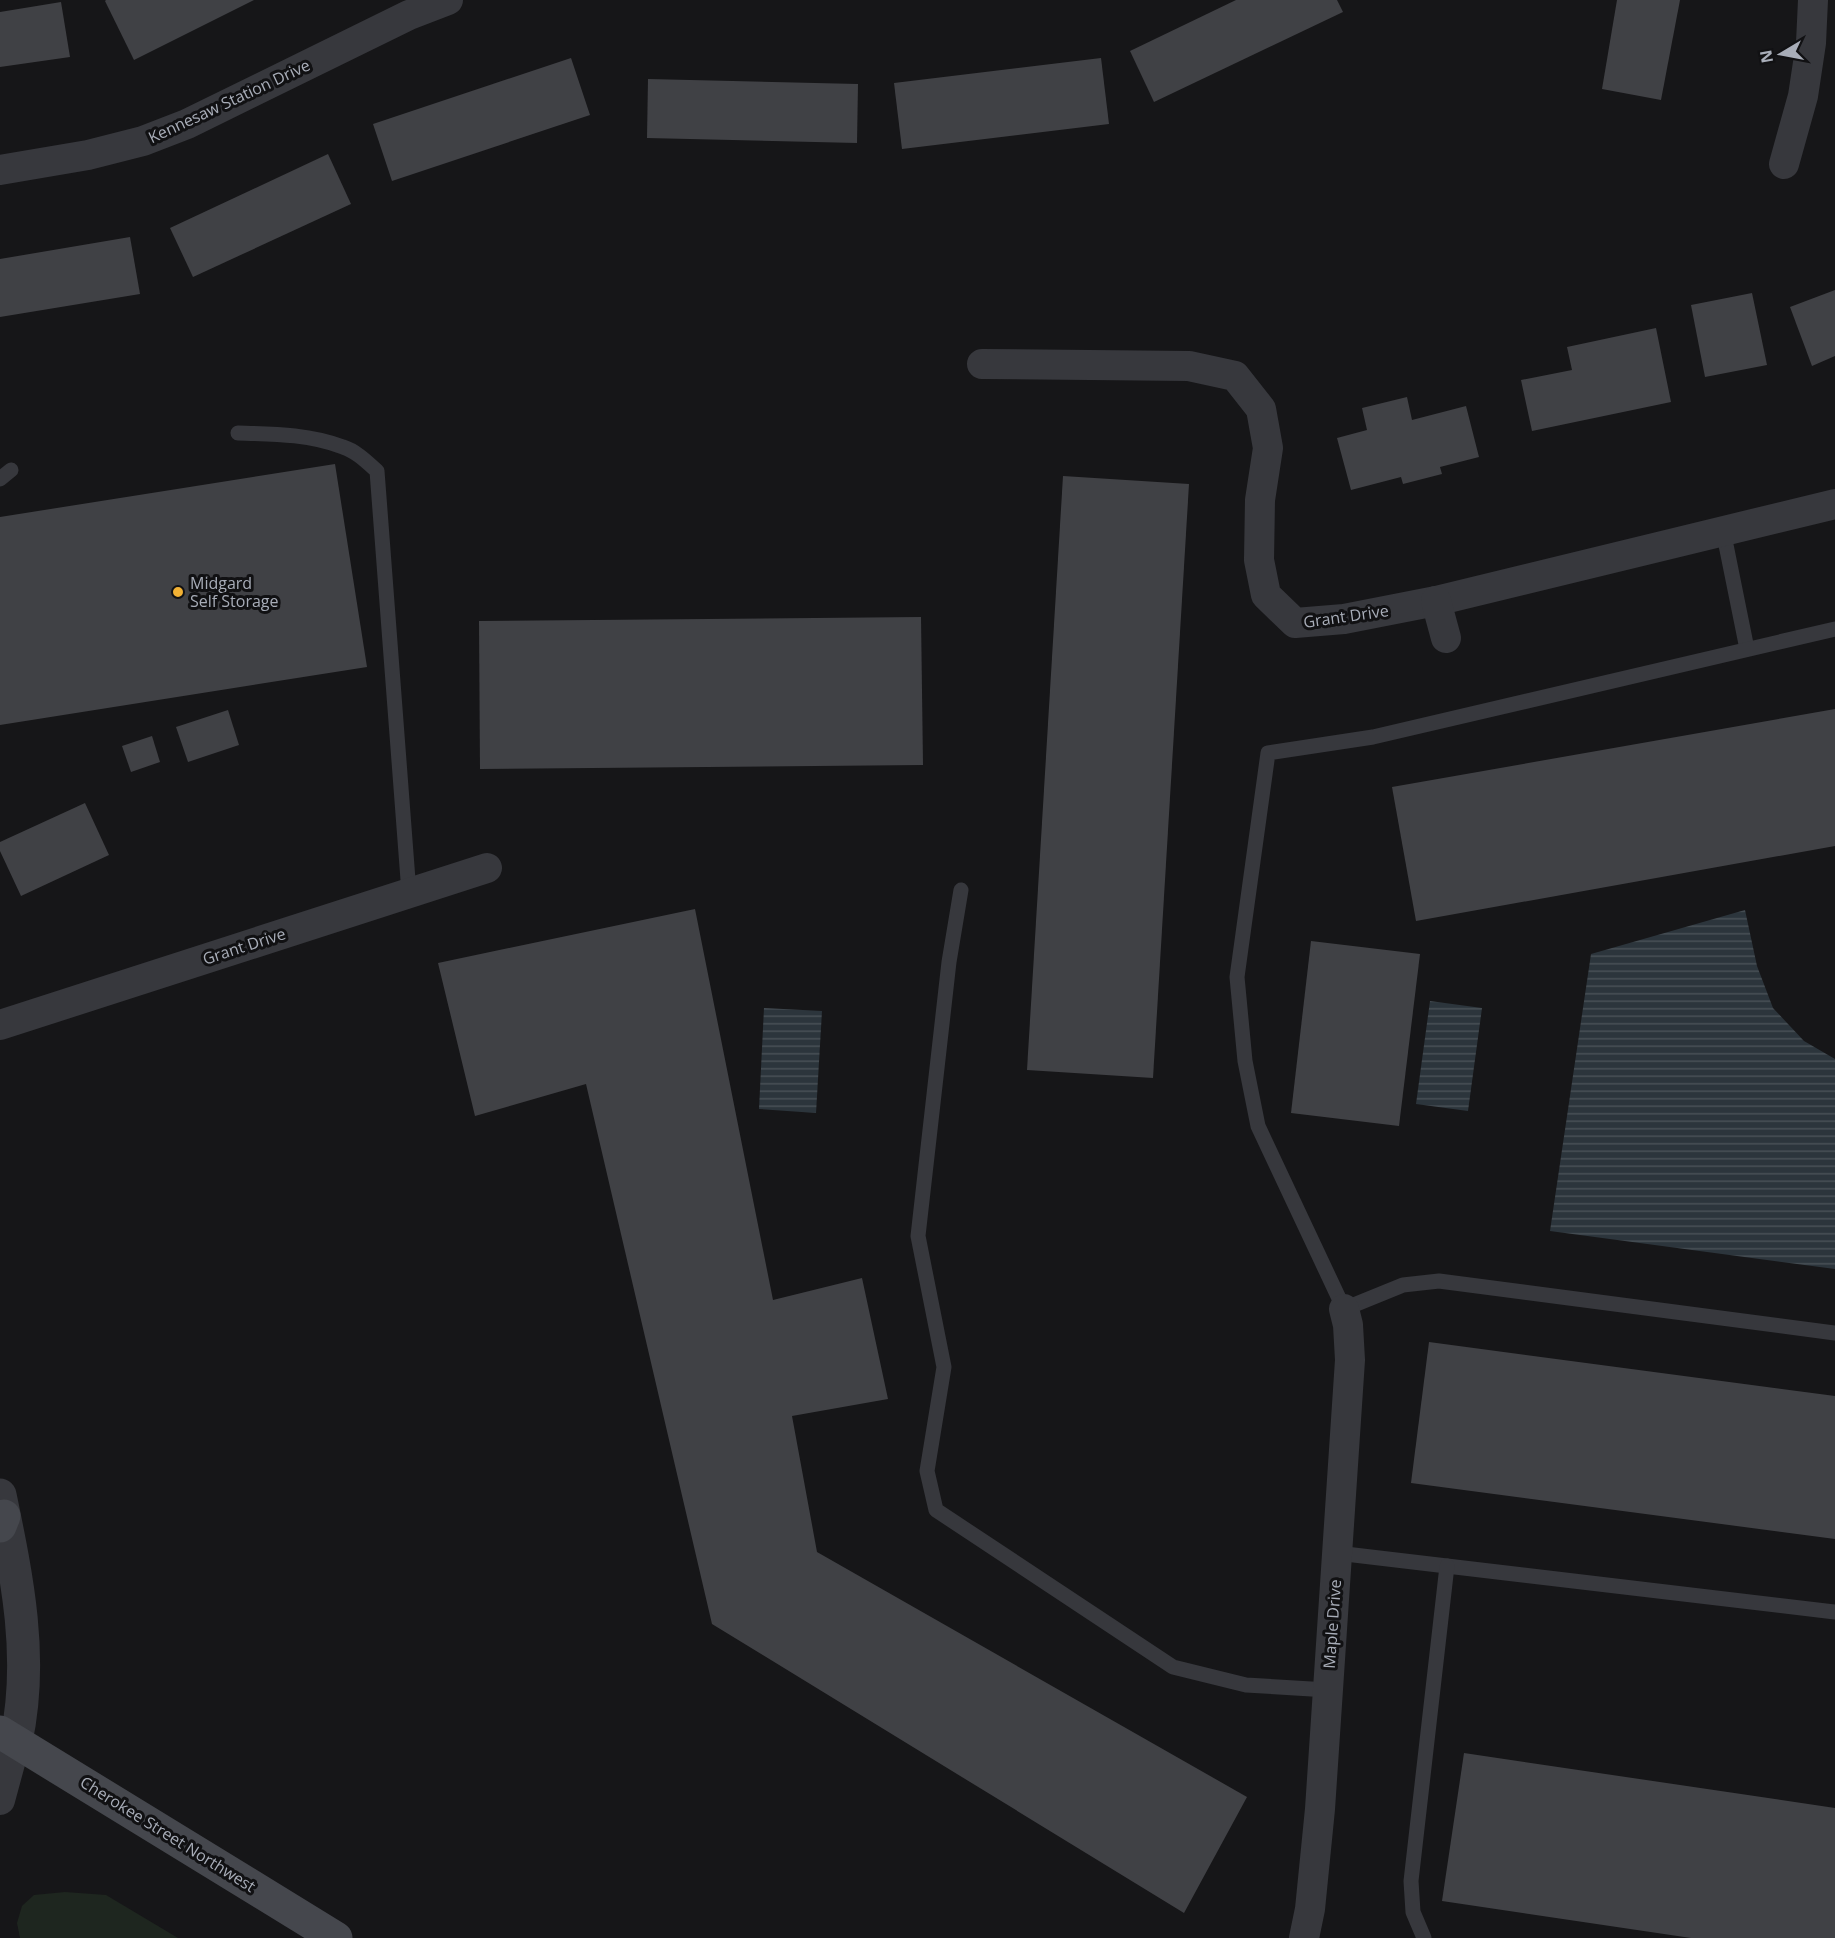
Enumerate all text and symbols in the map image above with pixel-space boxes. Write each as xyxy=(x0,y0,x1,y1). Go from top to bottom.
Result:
north arrow xyxy=(1751,24,1811,84)
text: N xyxy=(1754,48,1778,65)
street label: Kennesaw Station Drive xyxy=(144,54,314,148)
place label: Midgard Self Storage xyxy=(190,572,279,612)
marker: Midgard Self Storage xyxy=(171,585,185,599)
street label: Grant Drive xyxy=(1302,599,1390,633)
street label: Grant Drive xyxy=(200,922,288,970)
street label: Maple Drive xyxy=(1318,1579,1346,1669)
street label: Cherokee Street Northwest xyxy=(76,1771,260,1897)

